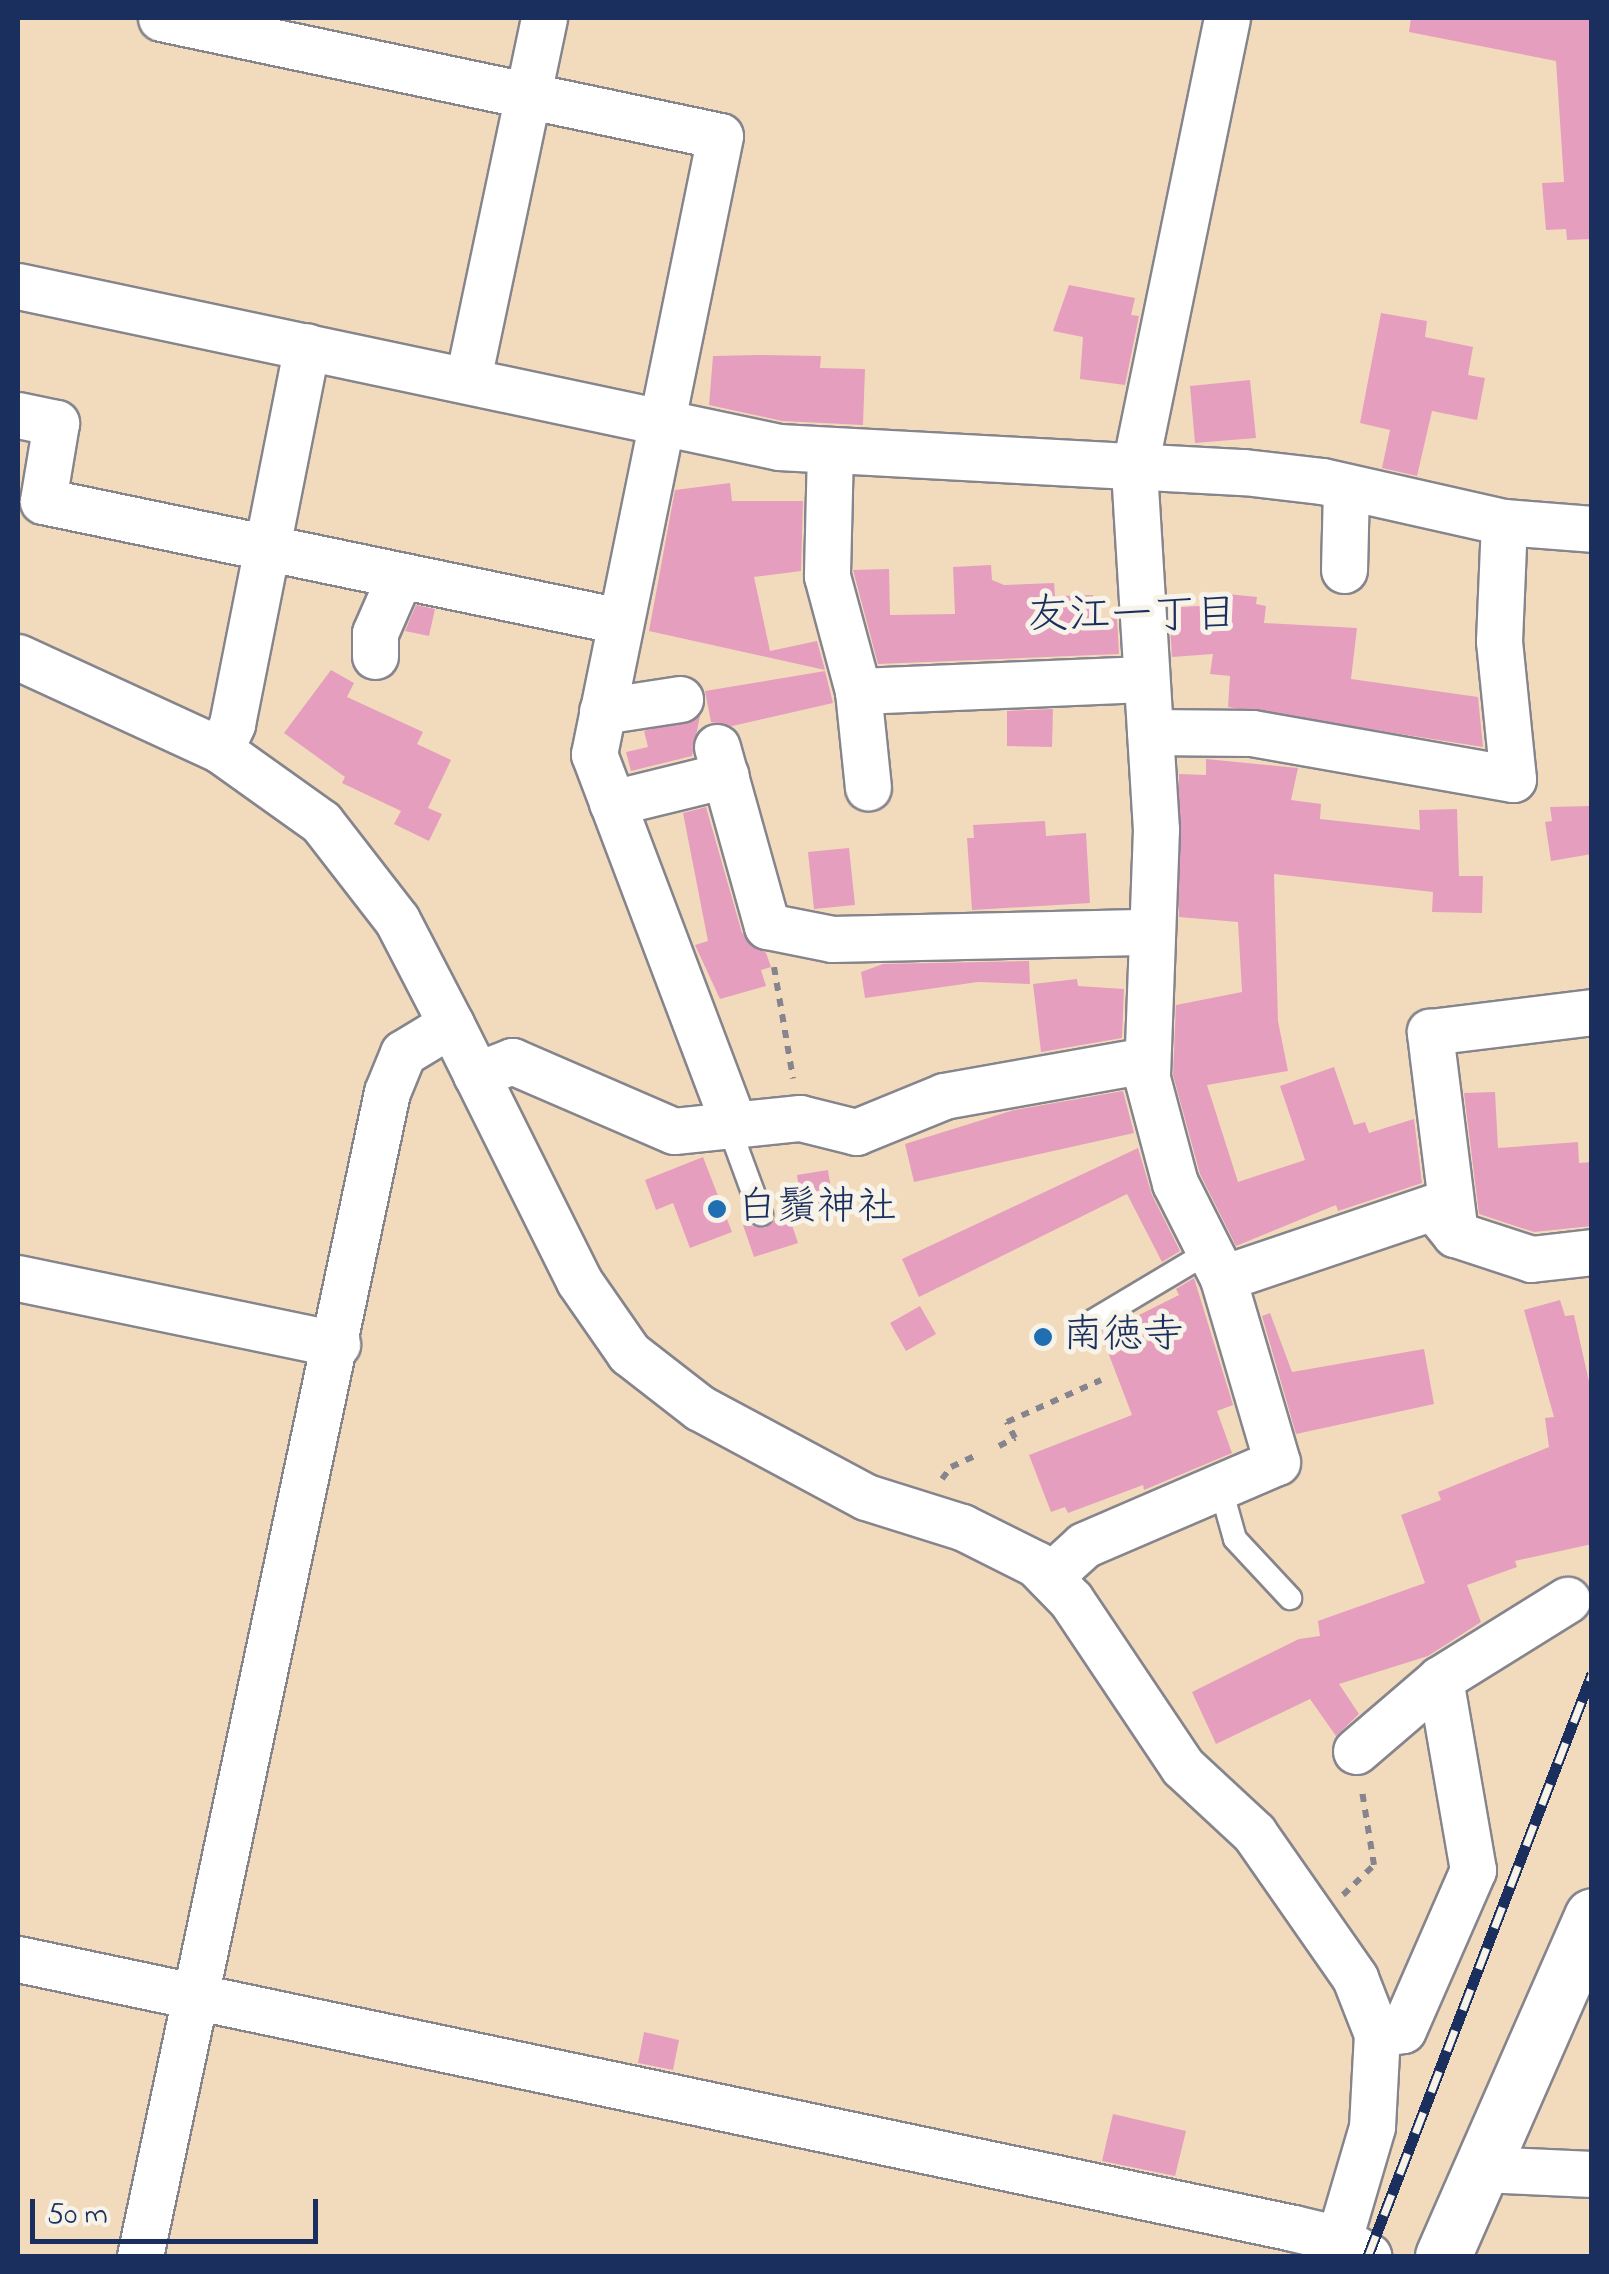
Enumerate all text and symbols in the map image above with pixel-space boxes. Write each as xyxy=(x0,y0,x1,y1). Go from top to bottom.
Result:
district label: 友江一丁目 xyxy=(1027,592,1237,642)
place label: 白鬚神社 xyxy=(737,1185,897,1233)
marker: 白鬚神社 xyxy=(706,1198,728,1220)
place label: 南徳寺 xyxy=(1063,1313,1183,1361)
marker: 南徳寺 xyxy=(1032,1326,1054,1348)
scale bar xyxy=(35,2179,322,2241)
text: 50 m xyxy=(47,2194,108,2238)

